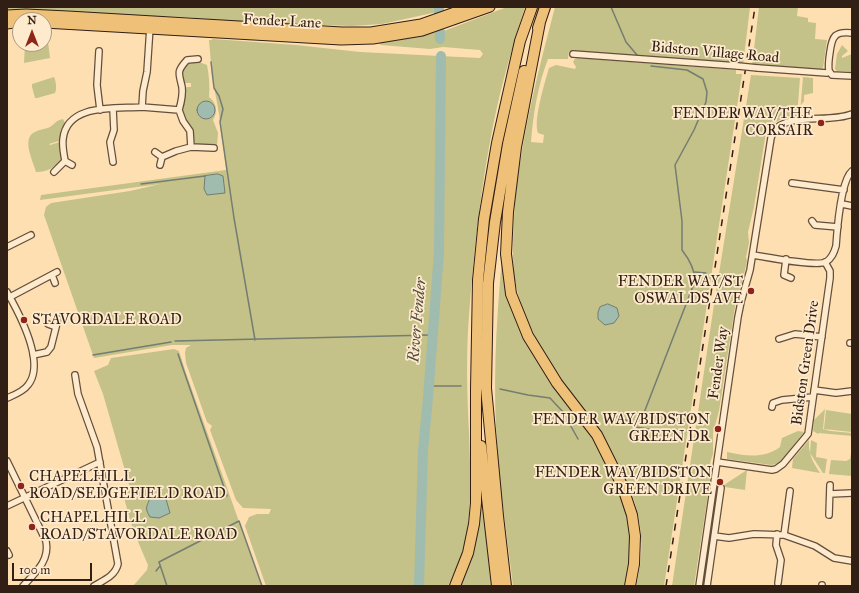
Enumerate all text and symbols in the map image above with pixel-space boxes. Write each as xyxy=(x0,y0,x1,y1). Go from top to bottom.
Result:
street label: Fender Lane xyxy=(242,11,322,33)
north arrow xyxy=(12,12,52,52)
text: N xyxy=(27,14,37,27)
street label: Bidston Village Road xyxy=(650,38,780,68)
place label: FENDER WAY/THE CORSAIR xyxy=(673,105,813,140)
marker: FENDER WAY/THE CORSAIR xyxy=(816,118,826,128)
place label: FENDER WAY/ST OSWALDS AVE xyxy=(618,273,743,308)
water label: River Fender xyxy=(405,277,431,363)
marker: FENDER WAY/ST OSWALDS AVE xyxy=(746,286,756,296)
street label: Bidston Green Drive xyxy=(788,299,824,427)
place label: STAVORDALE ROAD xyxy=(32,311,182,329)
marker: STAVORDALE ROAD xyxy=(19,315,29,325)
street label: Fender Way xyxy=(705,326,733,400)
place label: FENDER WAY/BIDSTON GREEN DR xyxy=(533,411,710,446)
marker: FENDER WAY/BIDSTON GREEN DR xyxy=(713,424,723,434)
place label: FENDER WAY/BIDSTON GREEN DRIVE xyxy=(535,464,712,499)
place label: CHAPELHILL ROAD/SEDGEFIELD ROAD xyxy=(29,468,226,503)
marker: FENDER WAY/BIDSTON GREEN DRIVE xyxy=(715,477,725,487)
marker: CHAPELHILL ROAD/SEDGEFIELD ROAD xyxy=(16,481,26,491)
place label: CHAPELHILL ROAD/STAVORDALE ROAD xyxy=(40,509,237,544)
marker: CHAPELHILL ROAD/STAVORDALE ROAD xyxy=(27,522,37,532)
scale bar xyxy=(14,555,94,581)
text: 100 m xyxy=(19,563,50,577)

